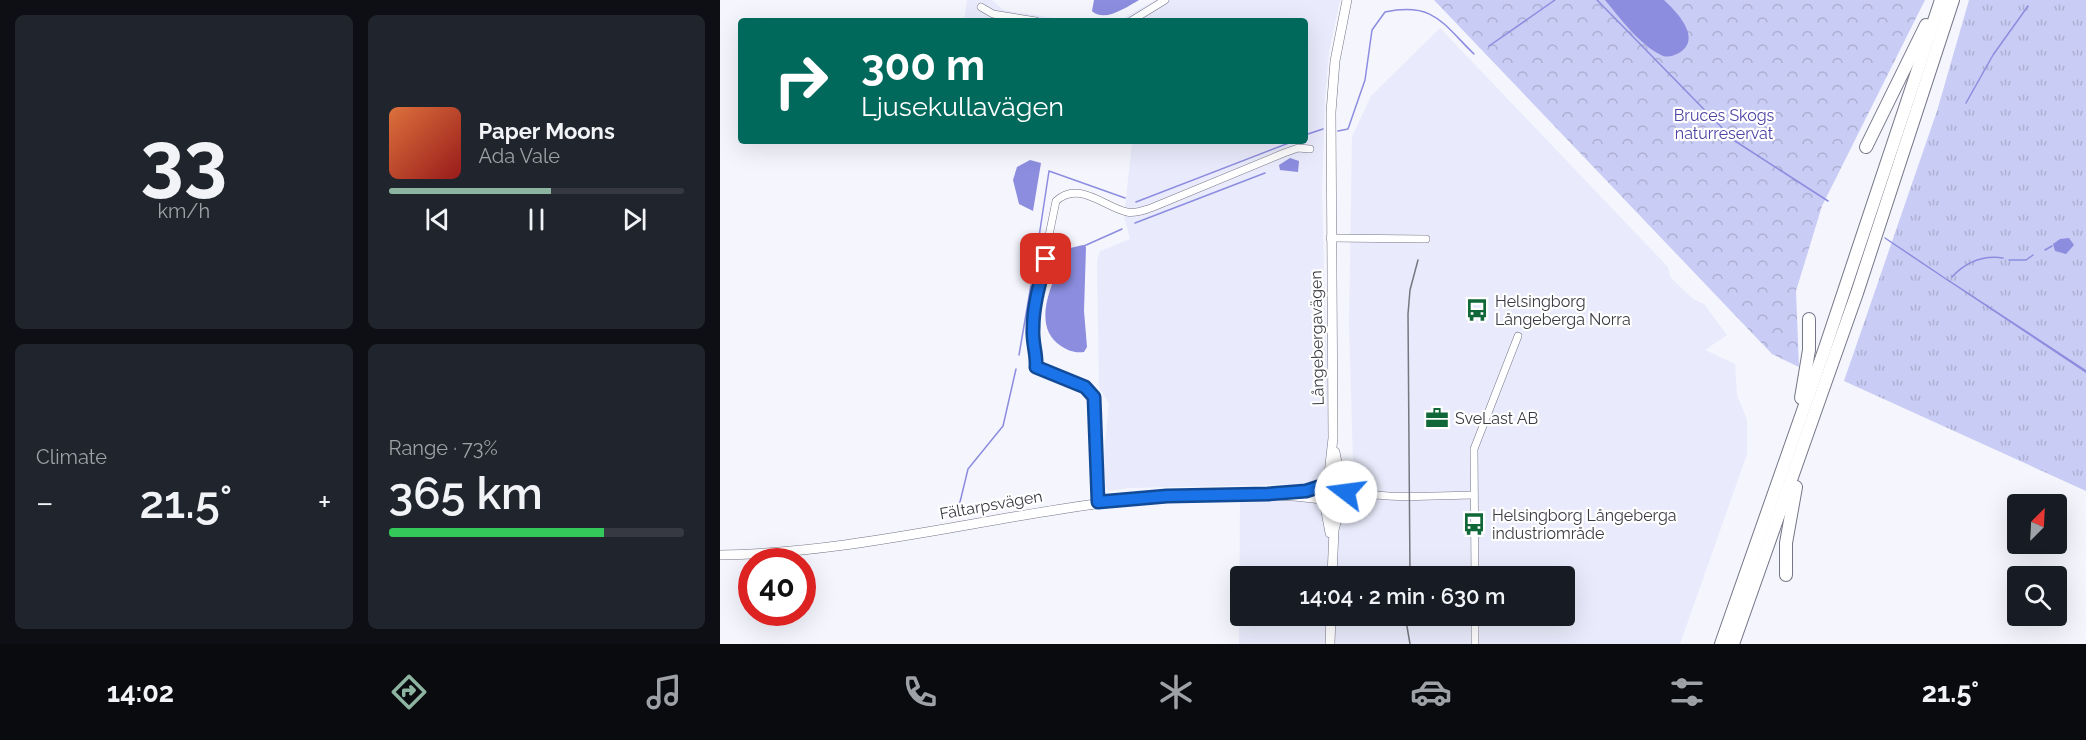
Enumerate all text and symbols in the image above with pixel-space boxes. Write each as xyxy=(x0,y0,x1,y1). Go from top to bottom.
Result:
text: 300 m xyxy=(861,41,985,90)
icon: right xyxy=(762,42,840,120)
text: Ljusekullavägen xyxy=(861,91,1064,122)
park label: Bruces Skogs naturreservat xyxy=(1674,106,1775,143)
text: 33 xyxy=(140,114,227,205)
text: Paper Moons xyxy=(479,118,615,144)
text: Ada Vale xyxy=(479,144,560,168)
text: km/h xyxy=(157,199,210,223)
icon: previous xyxy=(421,203,454,236)
icon: pause xyxy=(520,203,553,236)
icon: next xyxy=(618,203,651,236)
pin xyxy=(1020,233,1071,284)
icon: arrive xyxy=(1029,242,1062,275)
street label: Långebergavägen xyxy=(1306,270,1328,406)
place label: Helsingborg Långeberga Norra xyxy=(1495,292,1631,329)
bus stop icon: Helsingborg Långeberga Norra xyxy=(1464,297,1490,323)
office icon: SveLast AB xyxy=(1424,405,1450,431)
place label: SveLast AB xyxy=(1455,409,1538,428)
text: Range · 73% xyxy=(389,436,498,460)
text: Climate xyxy=(36,445,107,469)
position arrow xyxy=(1314,460,1378,524)
text: 365 km xyxy=(389,467,543,520)
text: 21.5° xyxy=(139,476,232,529)
text: − xyxy=(36,483,54,522)
text: + xyxy=(318,483,331,522)
street label: Fältarpsvägen xyxy=(938,487,1044,523)
north arrow xyxy=(2007,494,2067,554)
map controls xyxy=(2007,494,2067,626)
place label: Helsingborg Långeberga industriområde xyxy=(1492,506,1677,543)
bus stop icon: Helsingborg Långeberga industriområde xyxy=(1461,511,1487,537)
speed limit sign: 40 xyxy=(738,548,816,626)
button: search xyxy=(2007,566,2067,626)
text: 14:04 · 2 min · 630 m xyxy=(1300,583,1505,609)
icon: directions xyxy=(388,671,430,713)
icon: music xyxy=(643,671,685,713)
icon: phone xyxy=(899,671,941,713)
icon: climate xyxy=(1155,671,1197,713)
icon: car xyxy=(1410,671,1452,713)
icon: filters xyxy=(1666,671,1708,713)
text: 14:02 xyxy=(107,677,174,708)
text: 21.5° xyxy=(1922,677,1979,708)

